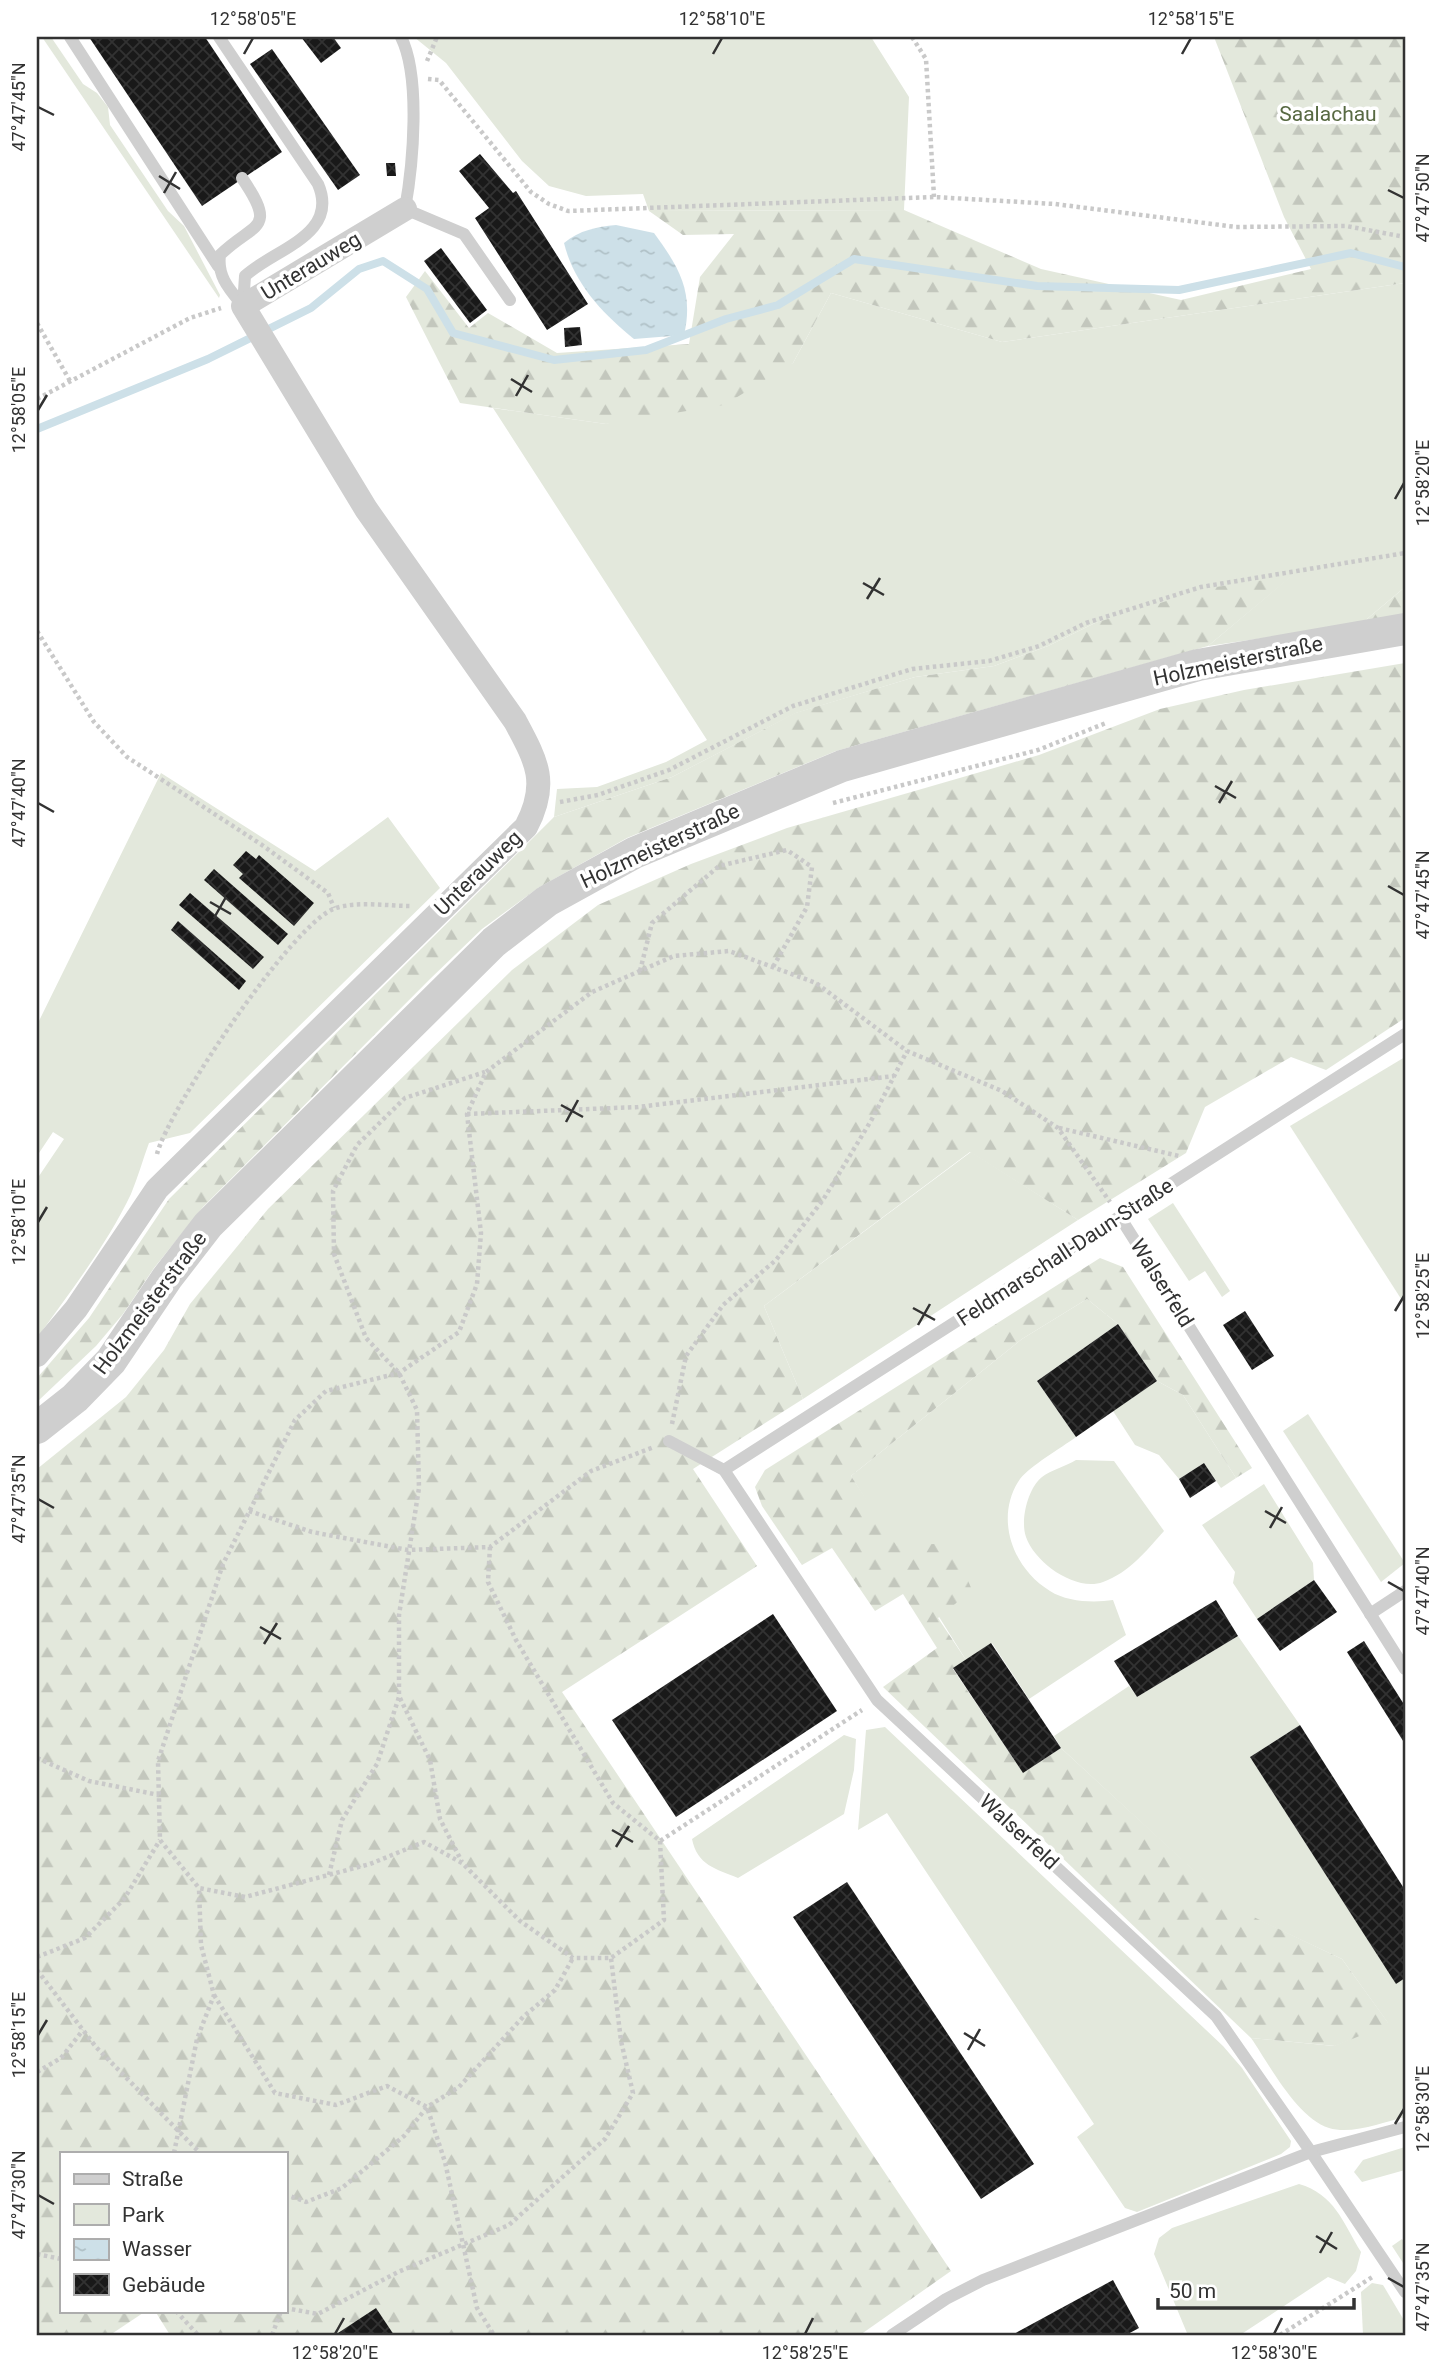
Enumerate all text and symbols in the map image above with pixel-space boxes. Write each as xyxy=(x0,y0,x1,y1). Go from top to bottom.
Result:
text: 12°58'05"E xyxy=(210,8,296,29)
text: 12°58'10"E xyxy=(679,8,765,29)
text: 12°58'15"E xyxy=(1148,8,1234,29)
text: 47°47'45"N xyxy=(8,62,29,152)
park label: Saalachau xyxy=(1279,102,1377,126)
text: 47°47'50"N xyxy=(1412,153,1433,243)
street label: Unterauweg xyxy=(257,227,365,305)
text: 12°58'05"E xyxy=(8,367,29,453)
text: 12°58'20"E xyxy=(1412,440,1433,526)
street label: Holzmeisterstraße xyxy=(1151,631,1325,691)
text: 47°47'40"N xyxy=(8,758,29,848)
street label: Holzmeisterstraße xyxy=(577,799,743,893)
street label: Unterauweg xyxy=(430,826,526,920)
text: 47°47'45"N xyxy=(1412,850,1433,940)
street label: Feldmarschall-Daun-Straße xyxy=(953,1173,1177,1331)
text: 12°58'10"E xyxy=(8,1179,29,1265)
street label: Holzmeisterstraße xyxy=(88,1227,212,1379)
street label: Walserfeld xyxy=(1126,1235,1198,1331)
text: 12°58'25"E xyxy=(1412,1253,1433,1339)
text: 47°47'35"N xyxy=(8,1454,29,1544)
text: 47°47'40"N xyxy=(1412,1546,1433,1636)
street label: Walserfeld xyxy=(975,1789,1063,1875)
text: 12°58'15"E xyxy=(8,1992,29,2078)
text: 12°58'30"E xyxy=(1412,2066,1433,2152)
text: 47°47'30"N xyxy=(8,2150,29,2240)
legend xyxy=(60,2152,287,2312)
text: Straße xyxy=(122,2167,183,2191)
text: Park xyxy=(122,2203,165,2227)
text: Wasser xyxy=(122,2237,192,2261)
text: 47°47'35"N xyxy=(1412,2242,1433,2332)
scale bar xyxy=(1158,2267,1354,2311)
text: Gebäude xyxy=(122,2273,205,2297)
text: 50 m xyxy=(1169,2279,1216,2303)
text: 12°58'20"E xyxy=(292,2342,378,2363)
text: 12°58'25"E xyxy=(762,2342,848,2363)
text: 12°58'30"E xyxy=(1231,2342,1317,2363)

